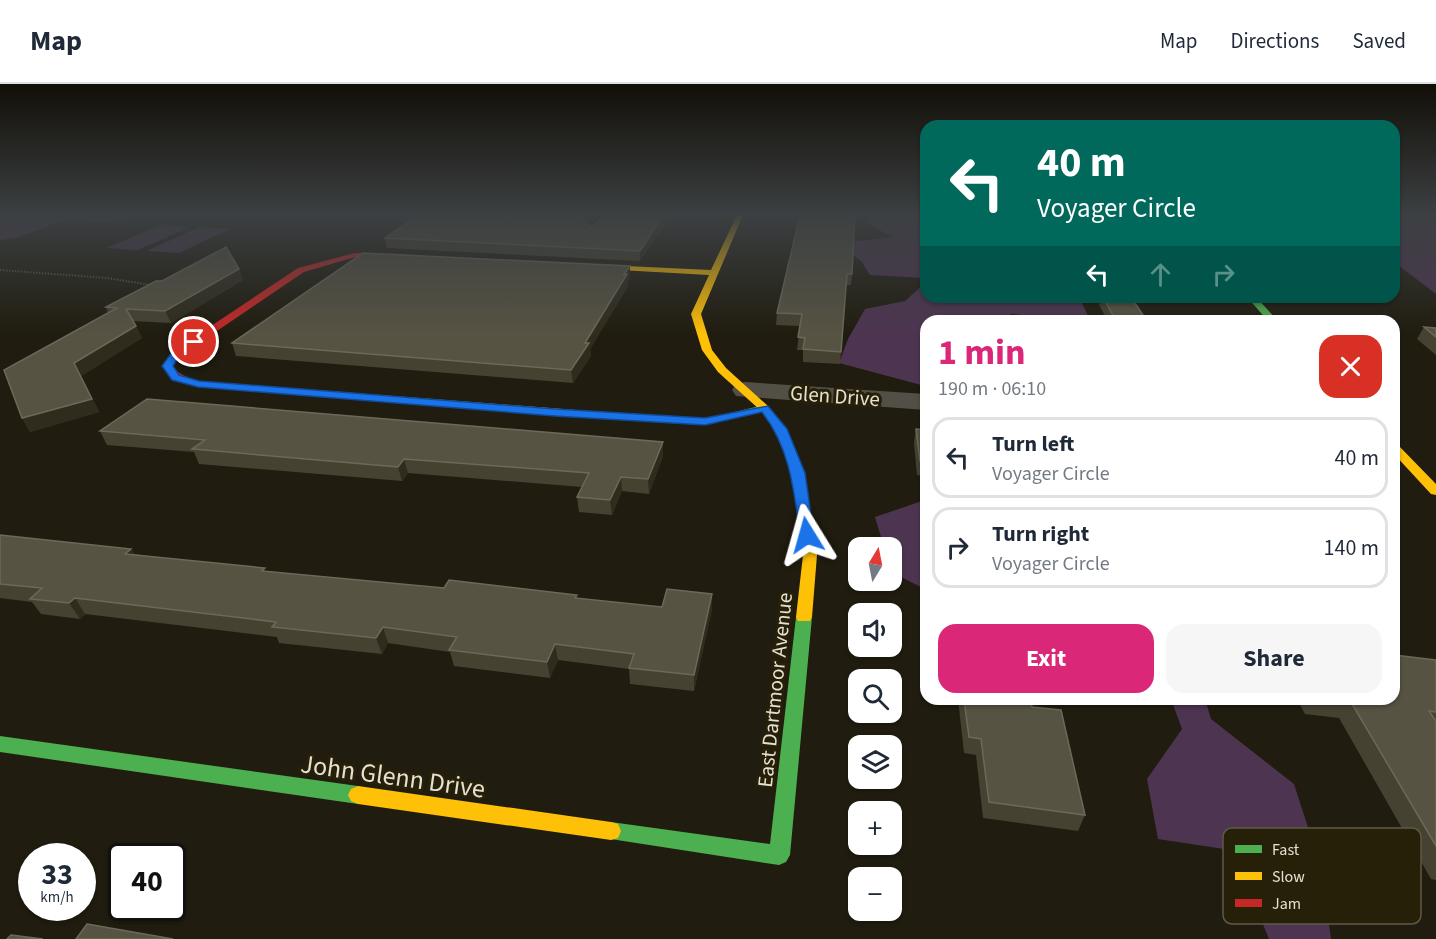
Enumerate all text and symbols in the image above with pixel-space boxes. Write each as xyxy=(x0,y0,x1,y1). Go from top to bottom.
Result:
text: Map xyxy=(30,21,82,61)
text: Map xyxy=(1160,26,1198,56)
text: Directions xyxy=(1231,26,1319,56)
text: Saved xyxy=(1352,26,1406,56)
text: 40 m xyxy=(1037,133,1126,193)
icon: left xyxy=(938,144,1016,222)
text: Voyager Circle xyxy=(1037,189,1196,228)
icon: left xyxy=(1081,258,1114,291)
icon: ahead xyxy=(1144,258,1177,291)
icon: right xyxy=(1207,258,1240,291)
pin xyxy=(168,316,219,367)
icon: arrive xyxy=(177,325,210,358)
text: 1 min xyxy=(938,327,1026,378)
button: close xyxy=(1319,335,1382,398)
text: 190 m · 06:10 xyxy=(938,375,1046,403)
street label: Glen Drive xyxy=(789,378,881,414)
text: Turn left xyxy=(992,428,1074,460)
icon: left xyxy=(941,441,974,474)
text: 40 m xyxy=(1334,442,1379,474)
text: Voyager Circle xyxy=(992,460,1110,488)
position arrow xyxy=(775,503,839,567)
text: Turn right xyxy=(992,518,1089,550)
icon: right xyxy=(941,531,974,564)
text: 140 m xyxy=(1324,532,1379,564)
north arrow xyxy=(848,537,902,591)
map controls xyxy=(848,537,902,921)
text: Voyager Circle xyxy=(992,550,1110,578)
street label: East Dartmoor Avenue xyxy=(750,591,800,789)
button: sound xyxy=(848,603,902,657)
button: Exit xyxy=(938,624,1154,693)
button: Share xyxy=(1166,624,1382,693)
button: search xyxy=(848,669,902,723)
button: layers xyxy=(848,735,902,789)
street label: John Glenn Drive xyxy=(298,745,487,808)
button: + xyxy=(848,801,902,855)
legend xyxy=(1223,828,1421,924)
text: Fast xyxy=(1272,839,1300,861)
speed limit sign: 40 xyxy=(108,843,186,921)
text: 33 xyxy=(41,853,73,896)
text: Slow xyxy=(1272,866,1305,888)
button: − xyxy=(848,867,902,921)
text: km/h xyxy=(40,887,74,908)
text: Jam xyxy=(1272,893,1301,915)

